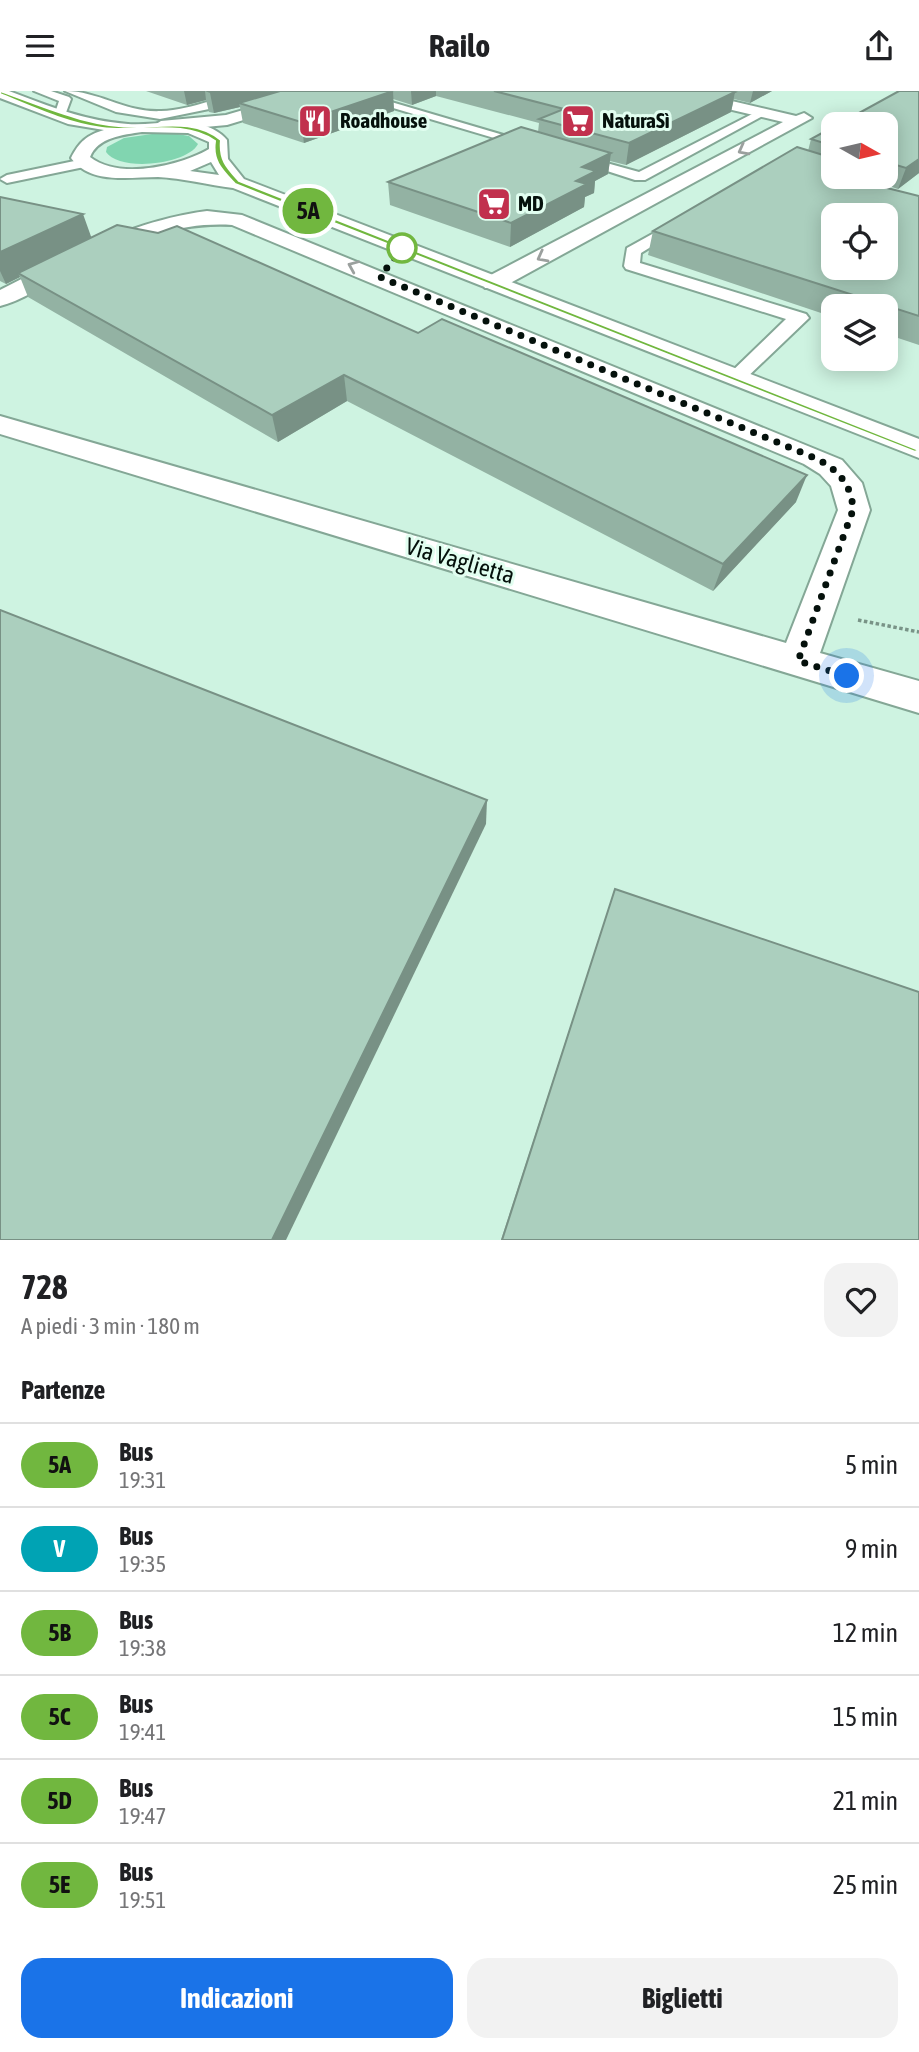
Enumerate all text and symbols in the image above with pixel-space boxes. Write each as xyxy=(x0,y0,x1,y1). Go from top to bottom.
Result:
icon: menu xyxy=(21,27,59,65)
text: Railo xyxy=(429,27,490,64)
icon: share xyxy=(860,27,898,65)
restaurant icon: Roadhouse xyxy=(296,102,334,140)
supermarket icon: NaturaSì xyxy=(559,102,597,140)
place label: Roadhouse xyxy=(340,108,427,132)
place label: NaturaSì xyxy=(602,108,670,132)
north arrow xyxy=(821,112,898,189)
map controls xyxy=(821,112,898,371)
one-way arrow xyxy=(738,142,750,155)
supermarket icon: MD xyxy=(475,185,513,223)
line badge: 5A xyxy=(276,188,340,234)
place label: MD xyxy=(518,191,544,215)
text: 5A xyxy=(296,197,320,224)
button: locate xyxy=(821,203,898,280)
unlabelled marker xyxy=(387,233,417,263)
one-way arrow xyxy=(537,248,549,262)
one-way arrow xyxy=(348,261,360,275)
button: layers xyxy=(821,294,898,371)
street label: Via Vaglietta xyxy=(403,532,518,589)
your location xyxy=(829,658,864,693)
button: heart xyxy=(824,1263,898,1337)
text: 728 xyxy=(21,1268,68,1306)
text: A piedi · 3 min · 180 m xyxy=(21,1313,200,1339)
text: Partenze xyxy=(21,1375,105,1405)
text: Bus xyxy=(119,1437,153,1467)
text: 5 min xyxy=(845,1450,898,1480)
text: 5A xyxy=(48,1451,71,1478)
text: 19:31 xyxy=(119,1467,166,1493)
text: Bus xyxy=(119,1521,153,1551)
text: 9 min xyxy=(845,1534,898,1564)
text: V xyxy=(54,1535,65,1562)
text: 19:35 xyxy=(119,1551,166,1577)
text: Bus xyxy=(119,1605,153,1635)
text: 12 min xyxy=(833,1618,898,1648)
text: 5B xyxy=(48,1619,71,1646)
text: 19:38 xyxy=(119,1635,166,1661)
text: Bus xyxy=(119,1689,153,1719)
text: 15 min xyxy=(833,1702,898,1732)
text: 5C xyxy=(48,1703,71,1730)
text: 19:41 xyxy=(119,1719,166,1745)
text: Bus xyxy=(119,1773,153,1803)
text: 21 min xyxy=(833,1786,898,1816)
text: 5D xyxy=(47,1787,72,1814)
text: 19:47 xyxy=(119,1803,166,1829)
text: Bus xyxy=(119,1857,153,1887)
text: 25 min xyxy=(833,1870,898,1900)
text: 5E xyxy=(49,1871,70,1898)
text: 19:51 xyxy=(119,1887,166,1913)
button: Indicazioni xyxy=(21,1958,453,2038)
button: Biglietti xyxy=(467,1958,898,2038)

